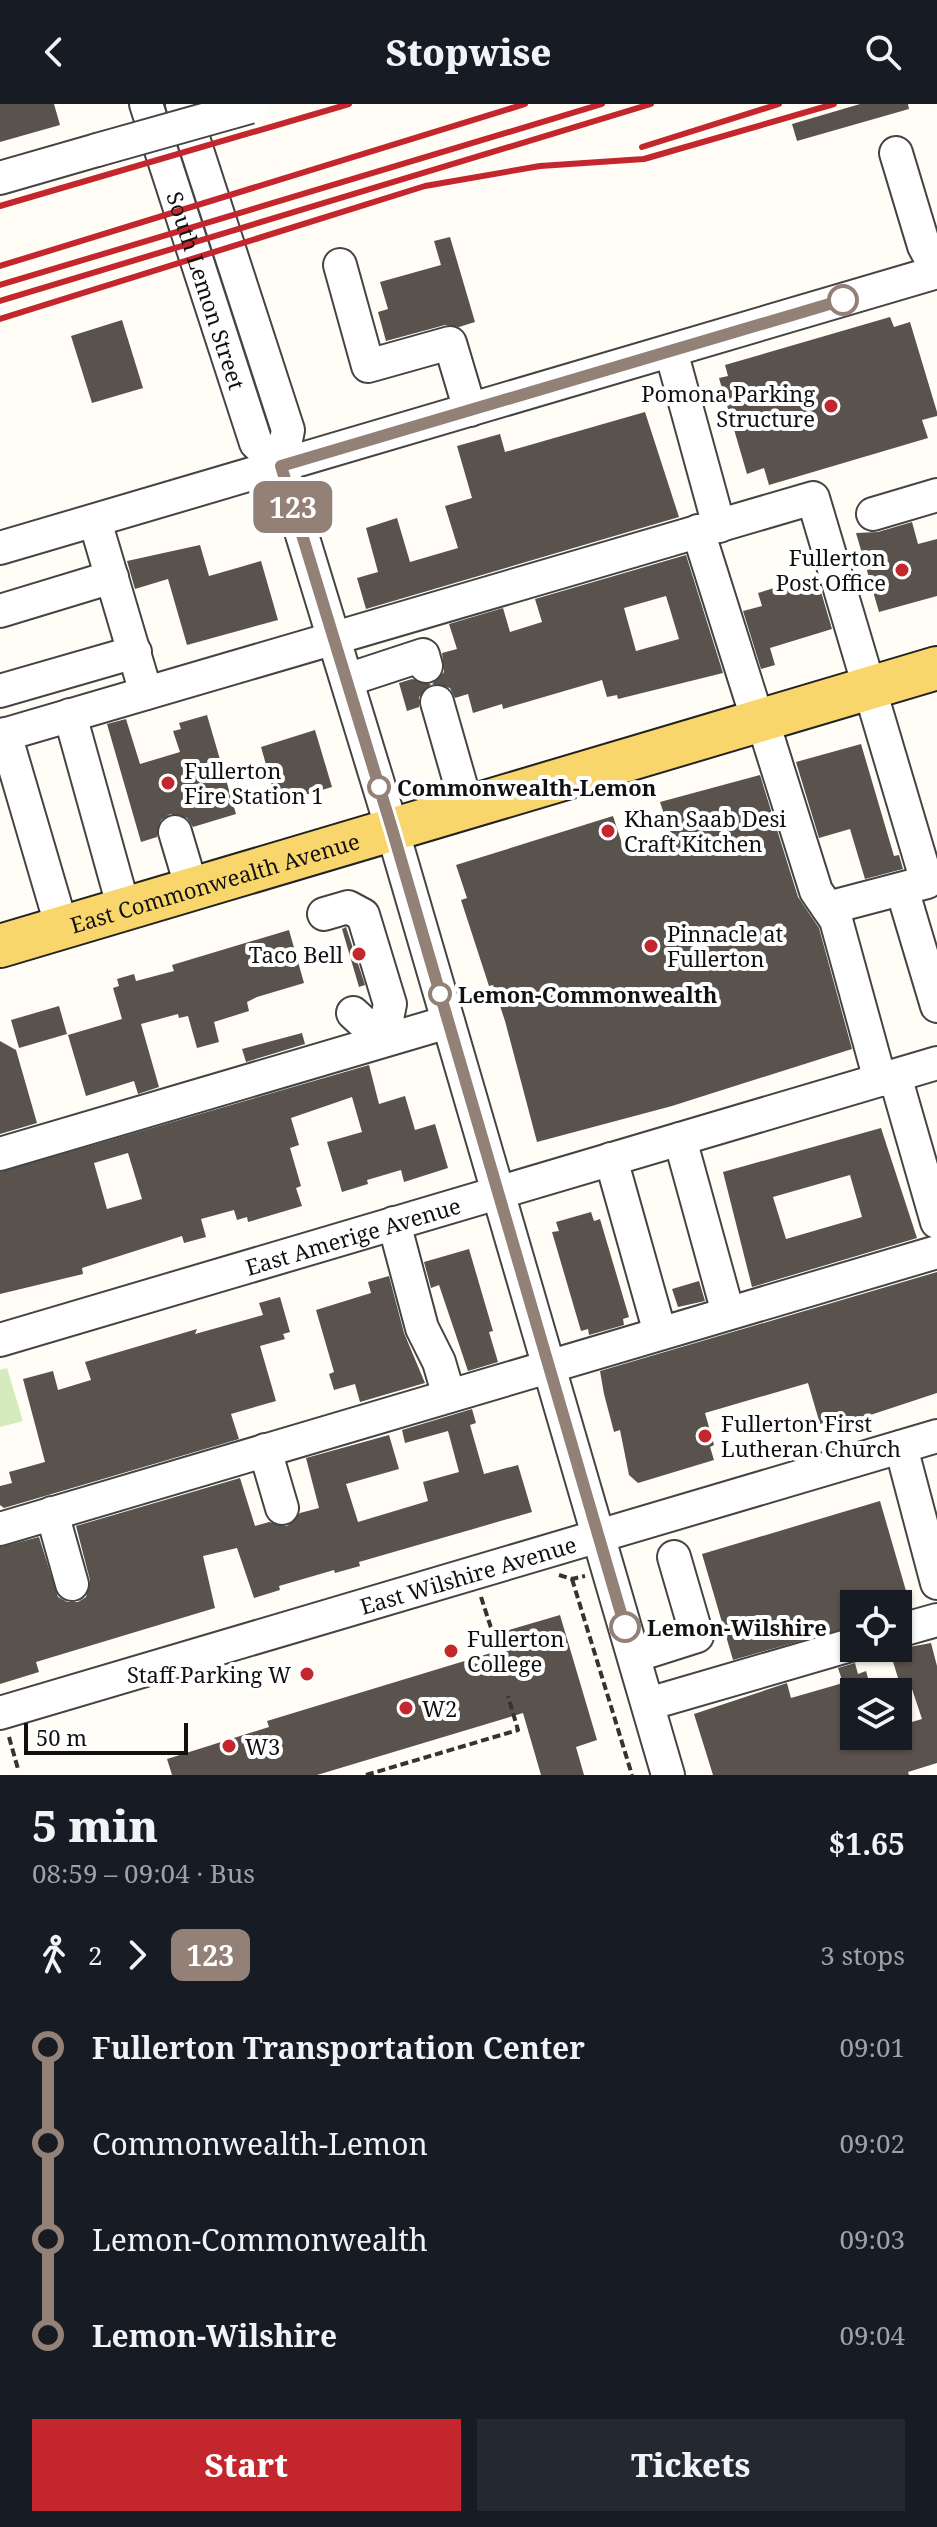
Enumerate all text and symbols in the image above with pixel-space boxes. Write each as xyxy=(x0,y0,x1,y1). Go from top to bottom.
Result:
text: Stopwise xyxy=(386,28,551,77)
icon: back xyxy=(32,30,76,74)
icon: search xyxy=(861,30,905,74)
street label: South Lemon Street xyxy=(160,188,253,393)
unlabelled marker xyxy=(828,285,858,315)
place label: Pomona Parking Structure xyxy=(641,378,815,433)
marker: Pomona Parking Structure xyxy=(822,397,840,415)
line badge: 123 xyxy=(247,481,339,533)
text: 123 xyxy=(269,488,317,526)
place label: Fullerton Post Office xyxy=(776,542,886,597)
marker: Fullerton Post Office xyxy=(893,561,911,579)
place label: Fullerton Fire Station 1 xyxy=(184,755,324,810)
place label: Commonwealth-Lemon xyxy=(397,772,657,802)
marker: Fullerton Fire Station 1 xyxy=(159,774,177,792)
marker: Commonwealth-Lemon xyxy=(368,776,390,798)
place label: Khan Saab Desi Craft Kitchen xyxy=(624,803,786,858)
marker: Khan Saab Desi Craft Kitchen xyxy=(599,822,617,840)
street label: East Commonwealth Avenue xyxy=(66,825,363,939)
place label: Pinnacle at Fullerton xyxy=(667,918,784,973)
marker: Pinnacle at Fullerton xyxy=(642,937,660,955)
place label: Taco Bell xyxy=(249,939,343,969)
marker: Taco Bell xyxy=(350,945,368,963)
place label: Lemon-Commonwealth xyxy=(458,979,718,1009)
marker: Lemon-Commonwealth xyxy=(429,983,451,1005)
street label: East Amerige Avenue xyxy=(242,1190,464,1282)
place label: Fullerton First Lutheran Church xyxy=(721,1408,901,1463)
marker: Fullerton First Lutheran Church xyxy=(696,1427,714,1445)
street label: East Wilshire Avenue xyxy=(356,1529,580,1621)
map controls xyxy=(840,1590,912,1750)
button: locate xyxy=(840,1590,912,1662)
marker: Lemon-Wilshire xyxy=(610,1612,640,1642)
place label: Lemon-Wilshire xyxy=(647,1612,827,1642)
place label: Fullerton College xyxy=(467,1623,564,1678)
marker: Fullerton College xyxy=(442,1642,460,1660)
place label: Staff Parking W xyxy=(127,1659,291,1689)
marker: Staff Parking W xyxy=(298,1665,316,1683)
button: layers xyxy=(840,1678,912,1750)
place label: W2 xyxy=(422,1693,457,1723)
marker: W2 xyxy=(397,1699,415,1717)
scale bar xyxy=(24,1719,188,1755)
text: 50 m xyxy=(36,1722,87,1752)
place label: W3 xyxy=(245,1731,280,1761)
marker: W3 xyxy=(220,1737,238,1755)
text: 5 min xyxy=(32,1795,158,1855)
text: $1.65 xyxy=(828,1823,905,1864)
text: 08:59 – 09:04 · Bus xyxy=(32,1855,255,1891)
icon: walk xyxy=(32,1933,76,1977)
icon: forward xyxy=(115,1933,159,1977)
text: 123 xyxy=(187,1936,234,1974)
text: 2 xyxy=(88,1937,103,1973)
text: 3 stops xyxy=(820,1937,905,1973)
text: Fullerton Transportation Center xyxy=(92,2027,585,2068)
text: 09:01 xyxy=(839,2029,905,2065)
text: Commonwealth-Lemon xyxy=(92,2123,428,2164)
text: 09:02 xyxy=(839,2125,905,2161)
text: Lemon-Commonwealth xyxy=(92,2219,428,2260)
text: 09:03 xyxy=(839,2221,905,2257)
text: Lemon-Wilshire xyxy=(92,2315,337,2356)
text: 09:04 xyxy=(839,2317,905,2353)
button: Start xyxy=(32,2419,461,2511)
button: Tickets xyxy=(477,2419,905,2511)

